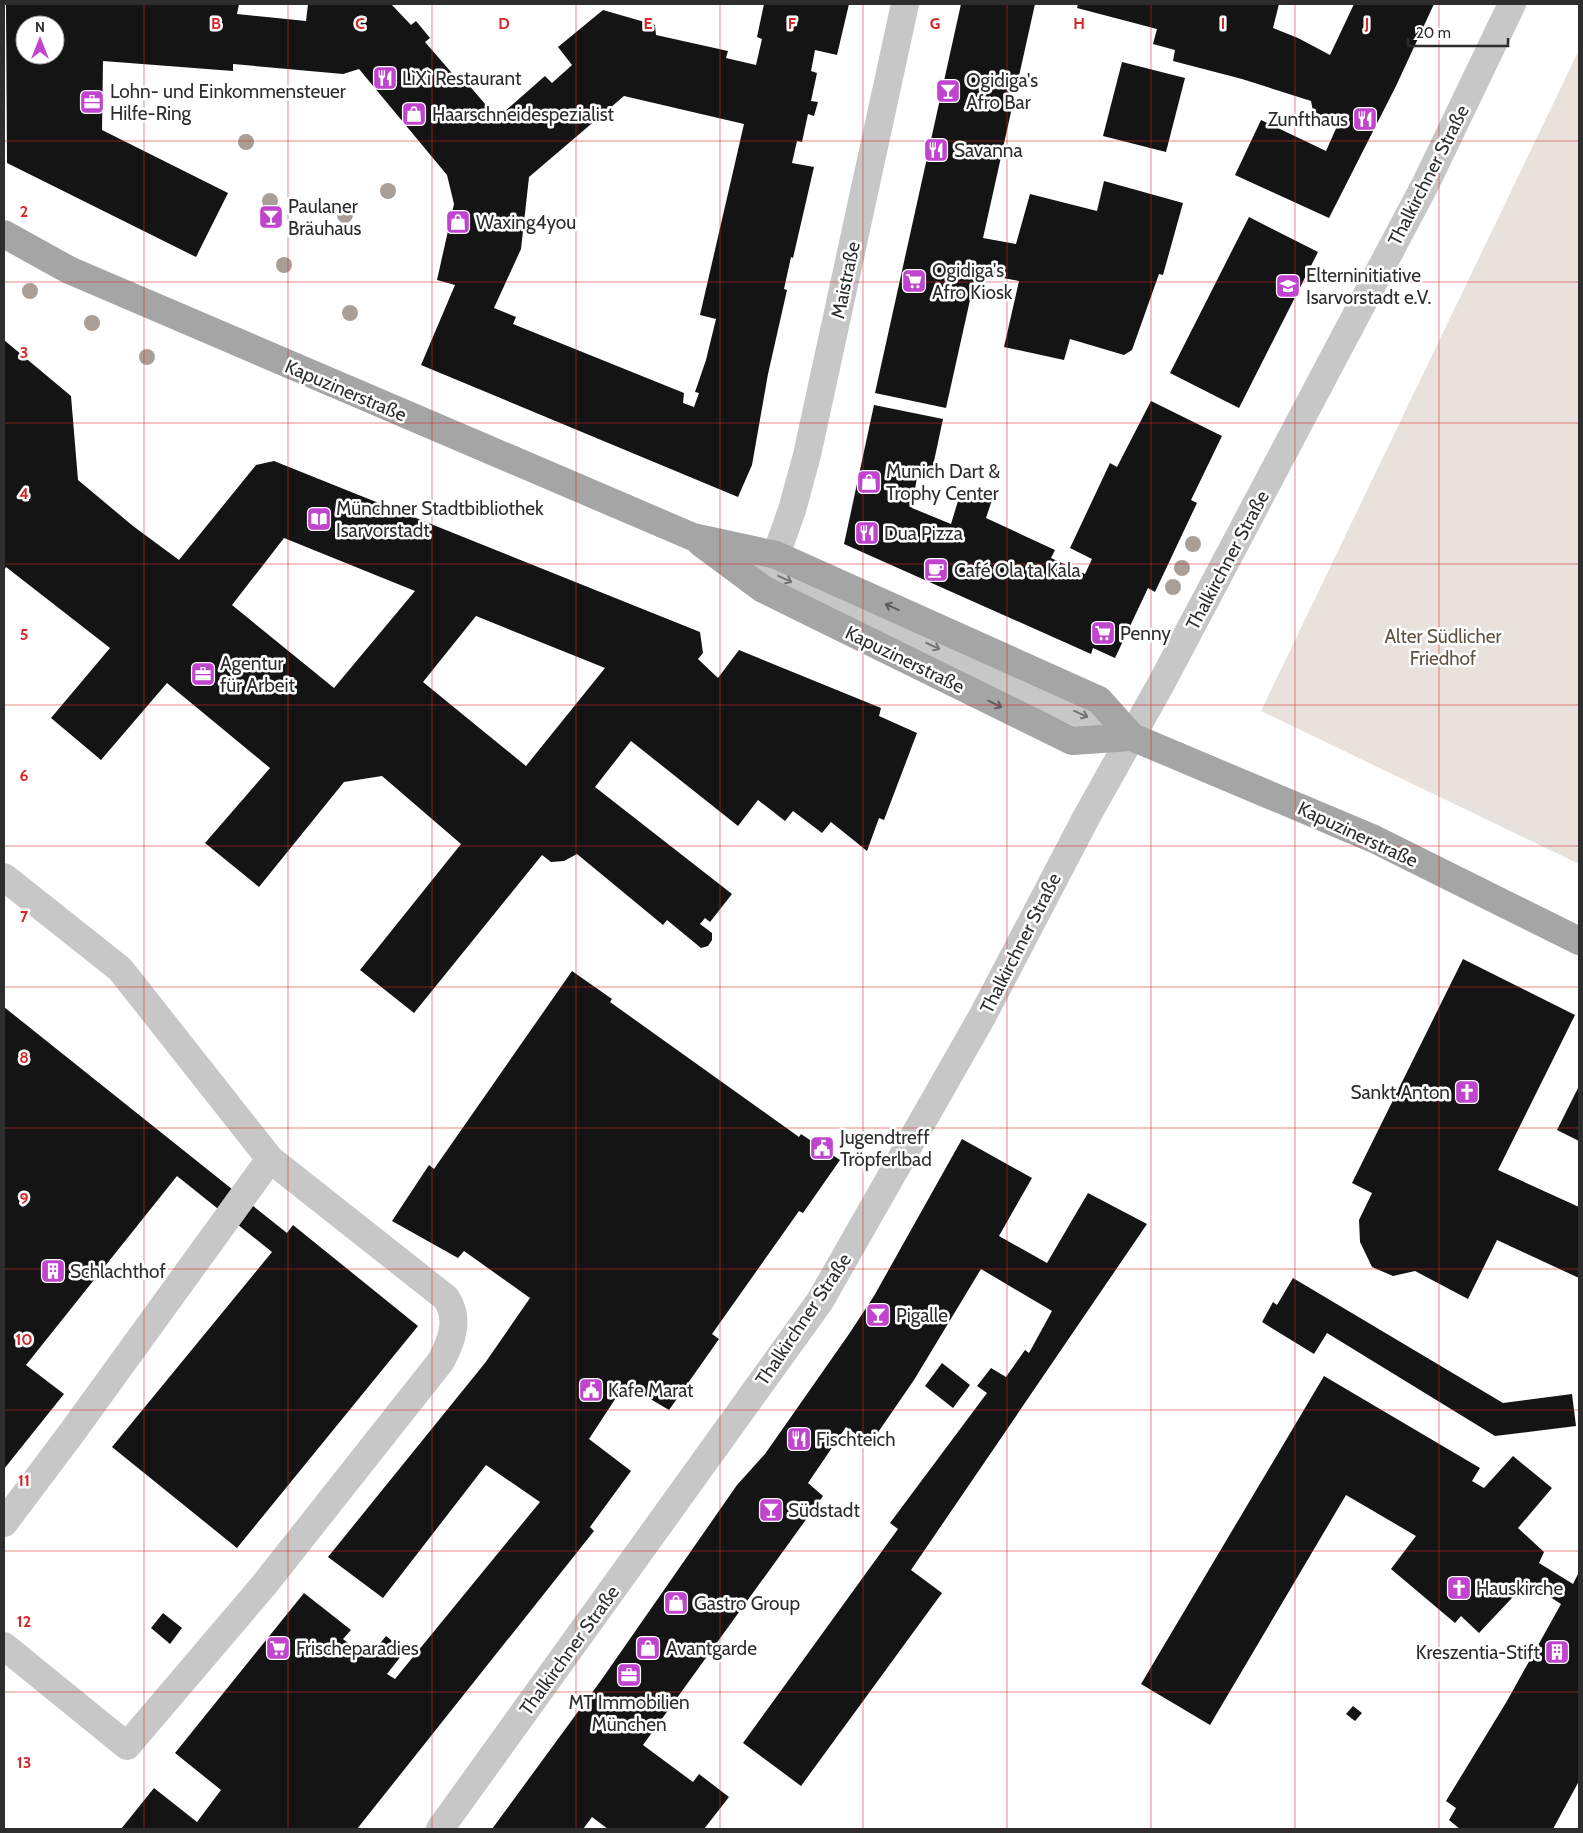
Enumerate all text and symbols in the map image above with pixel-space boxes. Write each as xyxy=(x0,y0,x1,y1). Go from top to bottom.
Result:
text: B xyxy=(211,14,221,33)
text: C xyxy=(355,14,365,33)
text: D xyxy=(498,14,510,33)
text: E xyxy=(643,14,653,33)
text: F xyxy=(788,14,797,33)
text: G xyxy=(930,14,940,33)
text: H xyxy=(1073,14,1085,33)
text: I xyxy=(1221,14,1225,33)
text: J xyxy=(1364,14,1369,33)
north arrow xyxy=(15,15,65,65)
scale bar xyxy=(1408,15,1508,47)
text: N xyxy=(35,18,45,36)
text: 20 m xyxy=(1416,24,1451,42)
restaurant icon: LìXì Restaurant xyxy=(372,65,398,91)
place label: LìXì Restaurant xyxy=(402,67,522,90)
place label: Ogidiga's Afro Bar xyxy=(966,69,1038,114)
bar icon: Ogidiga's Afro Bar xyxy=(935,78,961,104)
place label: Lohn- und Einkommensteuer Hilfe-Ring xyxy=(110,80,346,125)
office icon: Lohn- und Einkommensteuer Hilfe-Ring xyxy=(79,89,105,115)
shop icon: Haarschneidespezialist xyxy=(401,101,427,127)
street label: Thalkirchner Straße xyxy=(1383,101,1474,249)
place label: Haarschneidespezialist xyxy=(432,103,615,126)
restaurant icon: Zunfthaus xyxy=(1352,106,1378,132)
place label: Zunfthaus xyxy=(1268,108,1348,131)
restaurant icon: Savanna xyxy=(923,137,949,163)
place label: Savanna xyxy=(954,139,1023,162)
place label: Paulaner Bräuhaus xyxy=(288,195,362,240)
text: 2 xyxy=(20,202,28,221)
bar icon: Paulaner Bräuhaus xyxy=(258,204,284,230)
shop icon: Waxing4you xyxy=(445,209,471,235)
place label: Waxing4you xyxy=(476,211,576,234)
street label: Maistraße xyxy=(826,239,865,321)
place label: Ogidiga's Afro Kiosk xyxy=(932,259,1013,304)
place label: Elterninitiative Isarvorstadt e.V. xyxy=(1306,264,1431,309)
supermarket icon: Ogidiga's Afro Kiosk xyxy=(901,268,927,294)
school or university icon: Elterninitiative Isarvorstadt e.V. xyxy=(1275,273,1301,299)
text: 3 xyxy=(20,343,28,362)
street label: Kapuzinerstraße xyxy=(282,355,410,426)
place label: Munich Dart & Trophy Center xyxy=(886,460,1000,505)
shop icon: Munich Dart & Trophy Center xyxy=(856,469,882,495)
text: 4 xyxy=(19,484,29,503)
street label: Thalkirchner Straße xyxy=(1181,486,1274,634)
place label: Münchner Stadtbibliothek Isarvorstadt xyxy=(336,497,544,542)
library icon: Münchner Stadtbibliothek Isarvorstadt xyxy=(306,506,332,532)
restaurant icon: Dua Pizza xyxy=(854,520,880,546)
place label: Dua Pizza xyxy=(884,522,963,545)
cafe icon: Café Ola ta Kala xyxy=(923,557,949,583)
place label: Café Ola ta Kala xyxy=(954,559,1081,582)
one-way arrow xyxy=(777,575,792,584)
one-way arrow xyxy=(885,601,900,611)
supermarket icon: Penny xyxy=(1090,620,1116,646)
street label: Kapuzinerstraße xyxy=(841,621,968,698)
place label: Penny xyxy=(1120,622,1171,645)
text: 5 xyxy=(20,625,28,644)
park label: Alter Südlicher Friedhof xyxy=(1385,625,1501,670)
one-way arrow xyxy=(925,642,940,652)
place label: Agentur für Arbeit xyxy=(220,652,296,697)
office icon: Agentur für Arbeit xyxy=(190,661,216,687)
one-way arrow xyxy=(987,699,1002,709)
one-way arrow xyxy=(1073,710,1088,719)
text: 6 xyxy=(20,766,29,785)
street label: Kapuzinerstraße xyxy=(1294,797,1422,872)
street label: Thalkirchner Straße xyxy=(975,869,1066,1017)
text: 7 xyxy=(20,907,29,926)
text: 8 xyxy=(19,1048,29,1067)
church icon: Sankt Anton xyxy=(1454,1079,1480,1105)
place label: Sankt Anton xyxy=(1350,1081,1450,1104)
place label: Jugendtreff Tröpferlbad xyxy=(839,1126,932,1171)
public building icon: Jugendtreff Tröpferlbad xyxy=(809,1135,835,1161)
text: 9 xyxy=(20,1189,29,1208)
street label: Thalkirchner Straße xyxy=(751,1249,856,1390)
building icon: Schlachthof xyxy=(40,1258,66,1284)
place label: Schlachthof xyxy=(70,1260,166,1283)
bar icon: Pigalle xyxy=(865,1302,891,1328)
place label: Pigalle xyxy=(896,1304,948,1327)
text: 10 xyxy=(15,1330,33,1349)
public building icon: Kafe Marat xyxy=(578,1377,604,1403)
place label: Kafe Marat xyxy=(608,1379,694,1402)
restaurant icon: Fischteich xyxy=(786,1426,812,1452)
place label: Fischteich xyxy=(816,1428,895,1451)
text: 11 xyxy=(18,1471,30,1490)
bar icon: Südstadt xyxy=(758,1497,784,1523)
place label: Südstadt xyxy=(788,1499,860,1522)
church icon: Hauskirche xyxy=(1446,1575,1472,1601)
place label: Hauskirche xyxy=(1476,1577,1563,1600)
street label: Thalkirchner Straße xyxy=(515,1581,624,1720)
shop icon: Gastro Group xyxy=(663,1590,689,1616)
place label: Gastro Group xyxy=(694,1592,800,1615)
text: 12 xyxy=(17,1612,31,1631)
supermarket icon: Frischeparadies xyxy=(265,1635,291,1661)
shop icon: Avantgarde xyxy=(635,1635,661,1661)
place label: Frischeparadies xyxy=(296,1637,419,1660)
place label: Avantgarde xyxy=(666,1637,757,1660)
building icon: Kreszentia-Stift xyxy=(1544,1639,1570,1665)
place label: Kreszentia-Stift xyxy=(1416,1641,1541,1664)
office icon: MT Immobilien München xyxy=(616,1662,642,1688)
place label: MT Immobilien München xyxy=(568,1691,690,1736)
text: 13 xyxy=(17,1753,31,1772)

